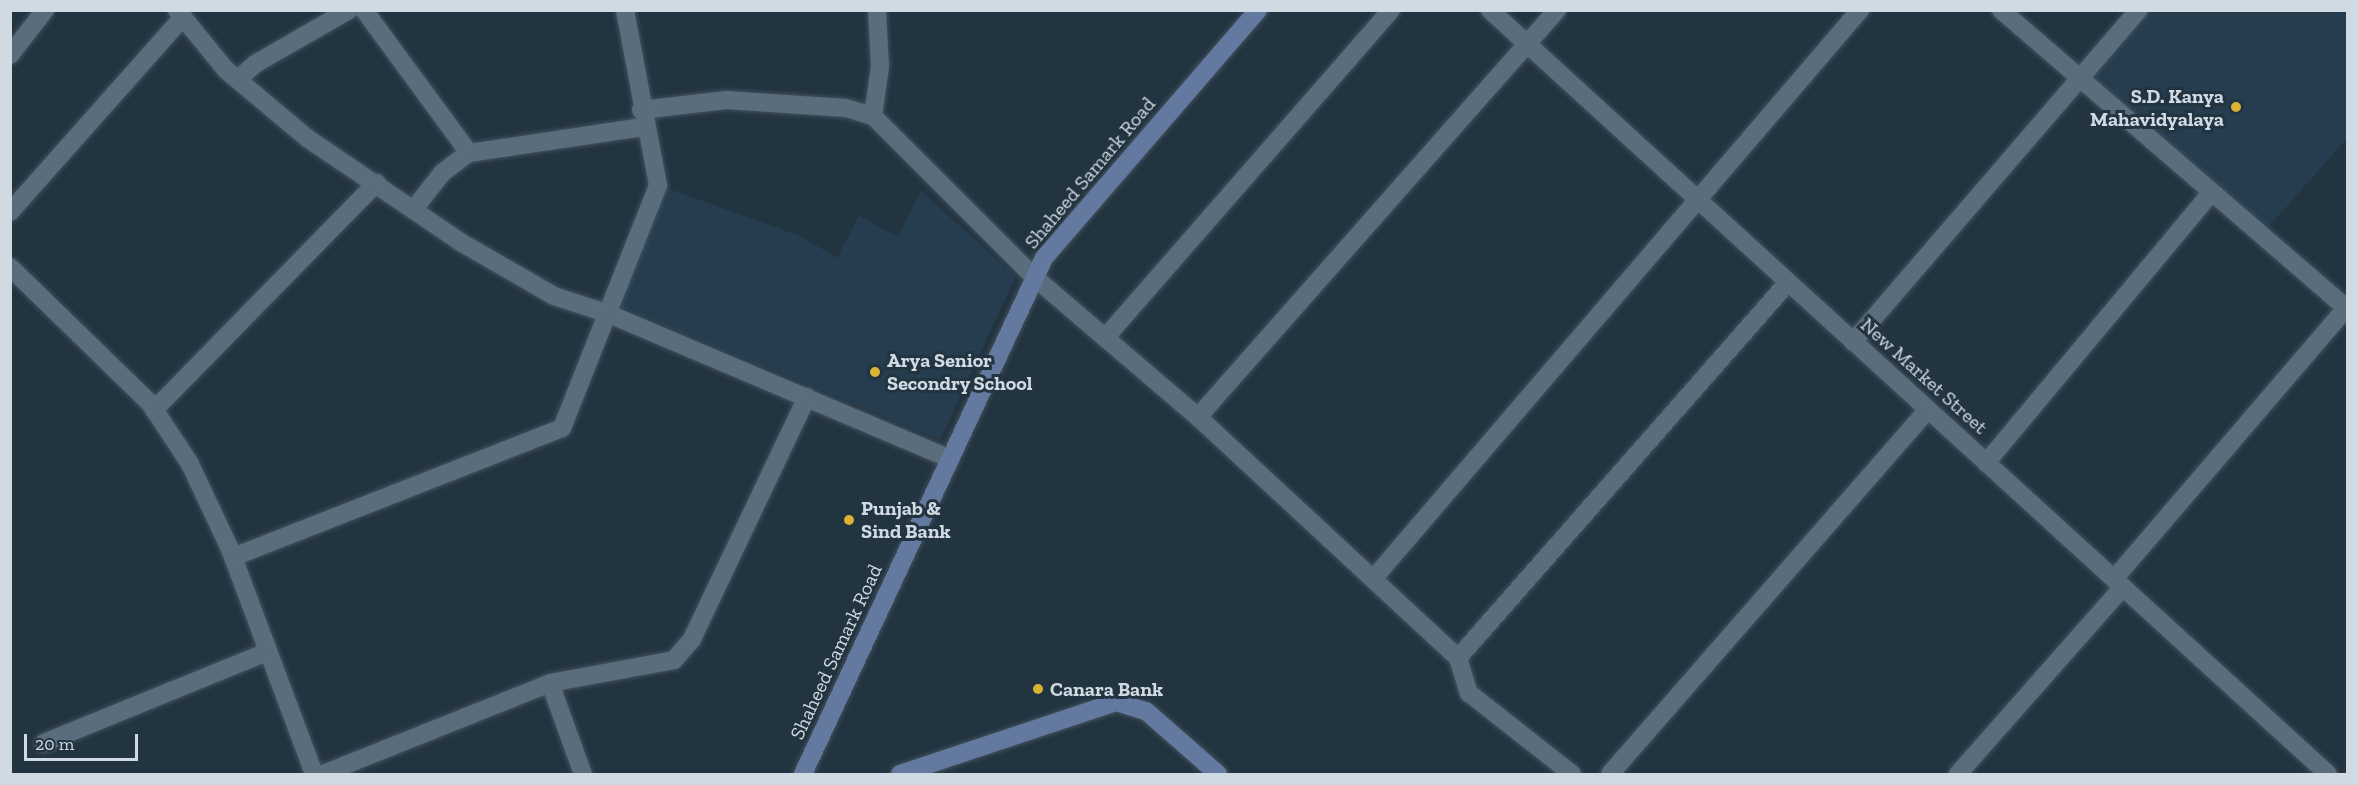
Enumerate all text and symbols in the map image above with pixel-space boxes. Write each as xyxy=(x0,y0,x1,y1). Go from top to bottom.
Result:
place label: S.D. Kanya Mahavidyalaya xyxy=(2090,84,2224,131)
street label: Shaheed Samark Road xyxy=(1020,92,1160,254)
marker: S.D. Kanya Mahavidyalaya xyxy=(2229,100,2243,114)
street label: New Market Street xyxy=(1855,313,1993,439)
place label: Arya Senior Secondry School xyxy=(887,348,1033,395)
marker: Arya Senior Secondry School xyxy=(868,365,882,379)
place label: Punjab & Sind Bank xyxy=(861,496,951,543)
marker: Punjab & Sind Bank xyxy=(842,513,856,527)
street label: Shaheed Samark Road xyxy=(785,561,887,743)
place label: Canara Bank xyxy=(1050,677,1163,701)
marker: Canara Bank xyxy=(1031,682,1045,696)
scale bar xyxy=(27,722,141,760)
text: 20 m xyxy=(35,733,74,755)

